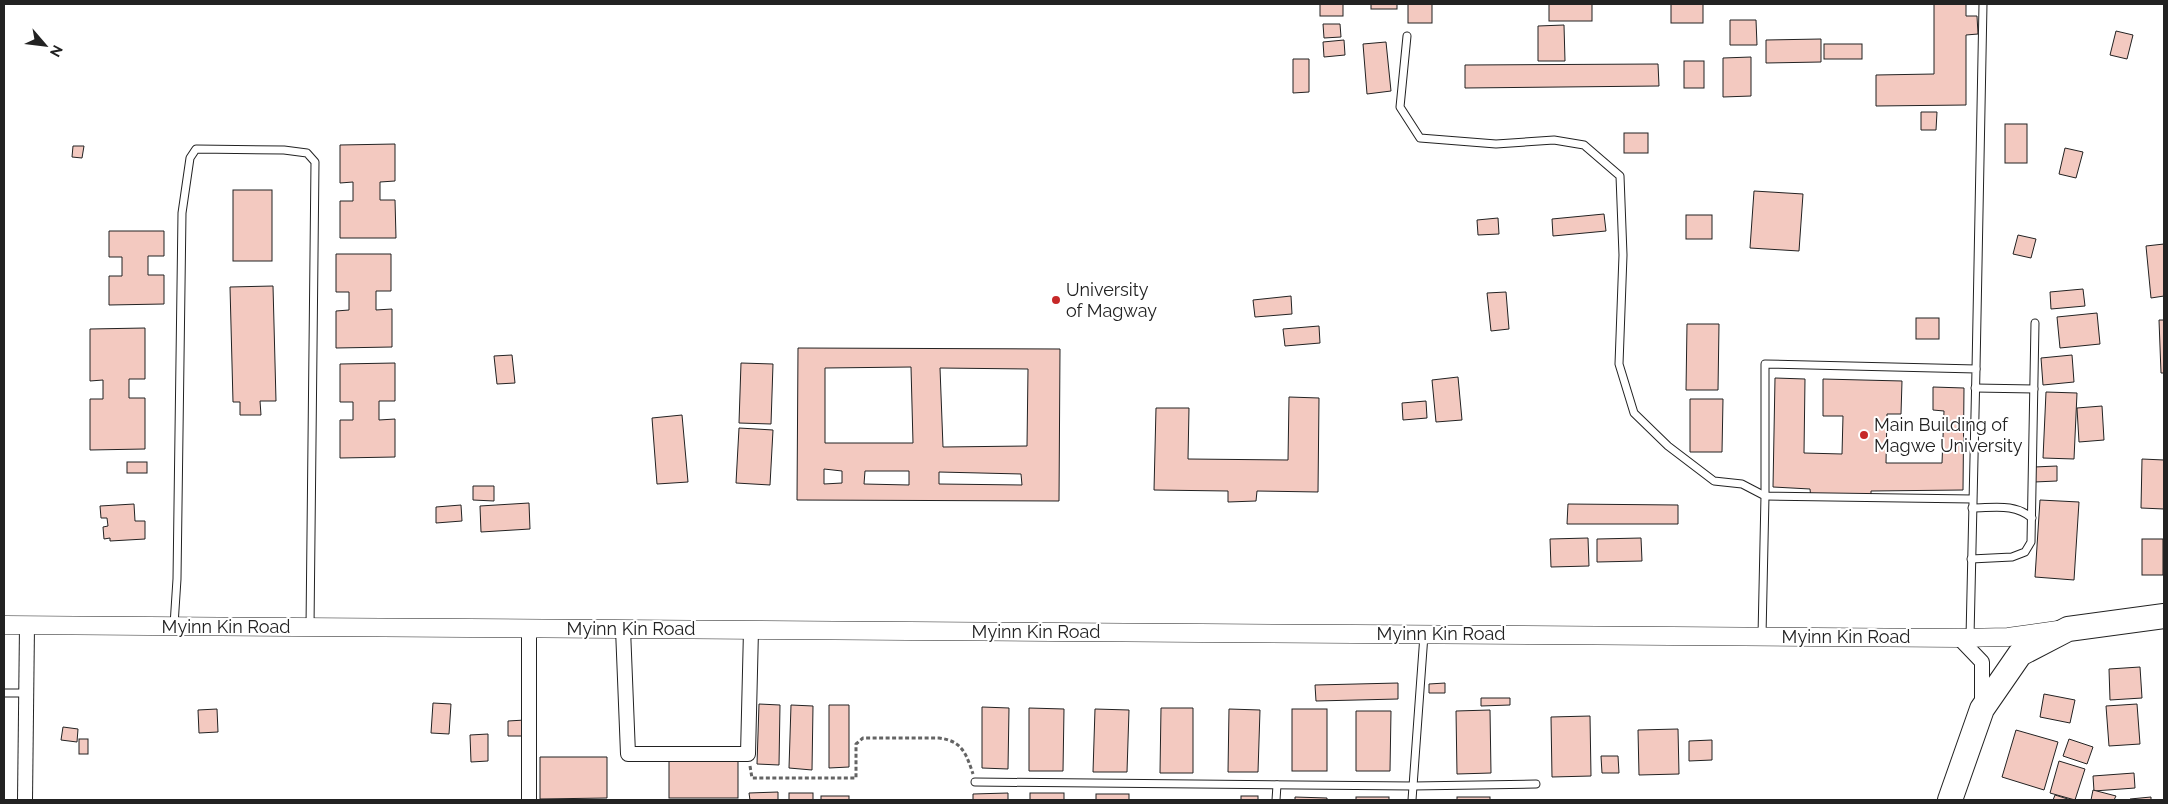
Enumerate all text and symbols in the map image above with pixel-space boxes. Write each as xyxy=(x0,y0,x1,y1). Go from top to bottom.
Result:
north arrow xyxy=(20,20,70,70)
text: N xyxy=(47,43,66,60)
place label: University of Magway xyxy=(1066,279,1157,321)
marker: University of Magway xyxy=(1050,294,1062,306)
place label: Main Building of Magwe University xyxy=(1874,414,2023,456)
marker: Main Building of Magwe University xyxy=(1858,429,1870,441)
street label: Myinn Kin Road xyxy=(162,616,290,637)
street label: Myinn Kin Road xyxy=(567,618,695,639)
street label: Myinn Kin Road xyxy=(972,621,1100,642)
street label: Myinn Kin Road xyxy=(1377,623,1505,644)
street label: Myinn Kin Road xyxy=(1782,626,1910,647)

